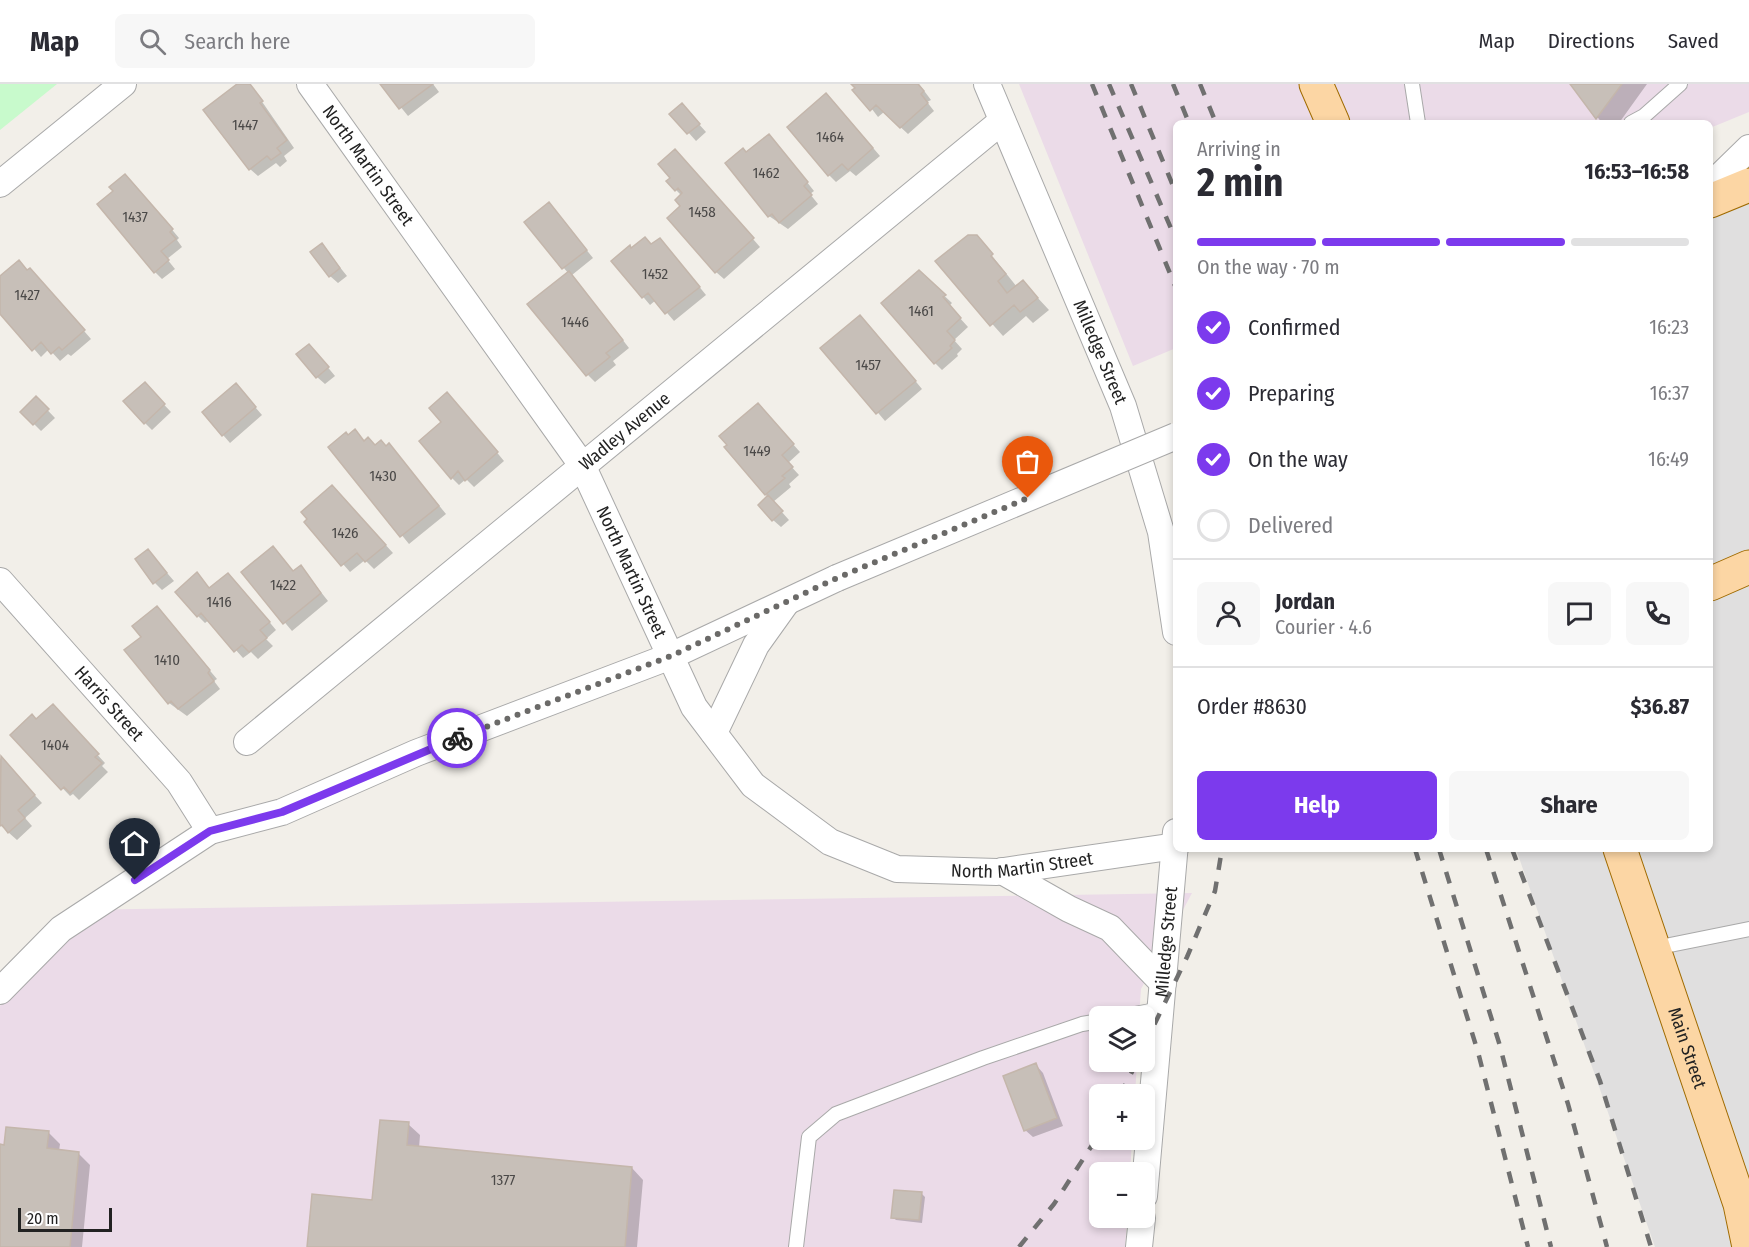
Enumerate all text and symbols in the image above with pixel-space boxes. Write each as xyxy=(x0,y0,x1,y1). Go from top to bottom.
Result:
search box xyxy=(115,14,535,68)
text: Map xyxy=(30,25,79,58)
icon: search xyxy=(136,25,169,58)
text: Search here xyxy=(184,28,290,55)
text: Map xyxy=(1478,28,1515,54)
text: Directions xyxy=(1548,28,1635,54)
text: Saved xyxy=(1668,28,1719,54)
street label: North Martin Street xyxy=(318,101,419,230)
house number: 1447 xyxy=(232,116,258,134)
house number: 1464 xyxy=(816,128,844,146)
text: Arriving in xyxy=(1197,137,1281,161)
text: 16:53–16:58 xyxy=(1585,158,1689,185)
text: 2 min xyxy=(1197,160,1283,206)
house number: 1462 xyxy=(752,164,780,182)
house number: 1458 xyxy=(688,203,716,221)
house number: 1437 xyxy=(122,208,148,226)
text: On the way · 70 m xyxy=(1197,255,1340,279)
house number: 1452 xyxy=(642,265,669,283)
house number: 1427 xyxy=(14,286,40,304)
street label: Milledge Street xyxy=(1068,297,1132,408)
house number: 1461 xyxy=(908,302,934,320)
icon: check xyxy=(1197,311,1230,344)
house number: 1446 xyxy=(561,313,589,331)
text: Confirmed xyxy=(1248,314,1341,341)
text: 16:23 xyxy=(1649,315,1689,339)
house number: 1457 xyxy=(855,356,881,374)
icon: check xyxy=(1197,377,1230,410)
text: Preparing xyxy=(1248,380,1334,407)
text: 16:37 xyxy=(1650,381,1689,405)
street label: Wadley Avenue xyxy=(575,387,675,475)
pin xyxy=(1002,436,1053,498)
house number: 1449 xyxy=(743,442,771,460)
icon: check xyxy=(1197,443,1230,476)
icon: bag xyxy=(1011,445,1044,478)
text: On the way xyxy=(1248,446,1348,473)
text: 16:49 xyxy=(1648,447,1689,471)
house number: 1430 xyxy=(369,467,397,485)
street label: North Martin Street xyxy=(592,503,672,641)
text: Delivered xyxy=(1248,512,1333,539)
house number: 1426 xyxy=(332,524,358,542)
house number: 1422 xyxy=(270,576,296,594)
button: person xyxy=(1197,582,1260,645)
button: chat xyxy=(1548,582,1611,645)
button: phone xyxy=(1626,582,1689,645)
text: Jordan xyxy=(1275,588,1335,615)
house number: 1416 xyxy=(206,593,232,611)
text: Courier · 4.6 xyxy=(1275,615,1372,639)
house number: 1410 xyxy=(154,651,180,669)
street label: Harris Street xyxy=(70,661,148,746)
text: Order #8630 xyxy=(1197,693,1307,720)
text: $36.87 xyxy=(1630,693,1689,720)
courier xyxy=(427,708,487,768)
icon: bike xyxy=(441,722,474,755)
house number: 1404 xyxy=(41,736,69,754)
button: Help xyxy=(1197,771,1437,840)
button: Share xyxy=(1449,771,1689,840)
pin xyxy=(109,818,160,880)
icon: home xyxy=(118,827,151,860)
street label: North Martin Street xyxy=(951,847,1094,883)
street label: Milledge Street xyxy=(1151,886,1182,998)
street label: Main Street xyxy=(1663,1005,1711,1091)
map controls xyxy=(1089,1006,1155,1228)
button: layers xyxy=(1089,1006,1155,1072)
button: + xyxy=(1089,1084,1155,1150)
button: − xyxy=(1089,1162,1155,1228)
house number: 1377 xyxy=(491,1171,515,1189)
scale bar xyxy=(18,1205,112,1232)
text: 20 m xyxy=(27,1209,58,1228)

